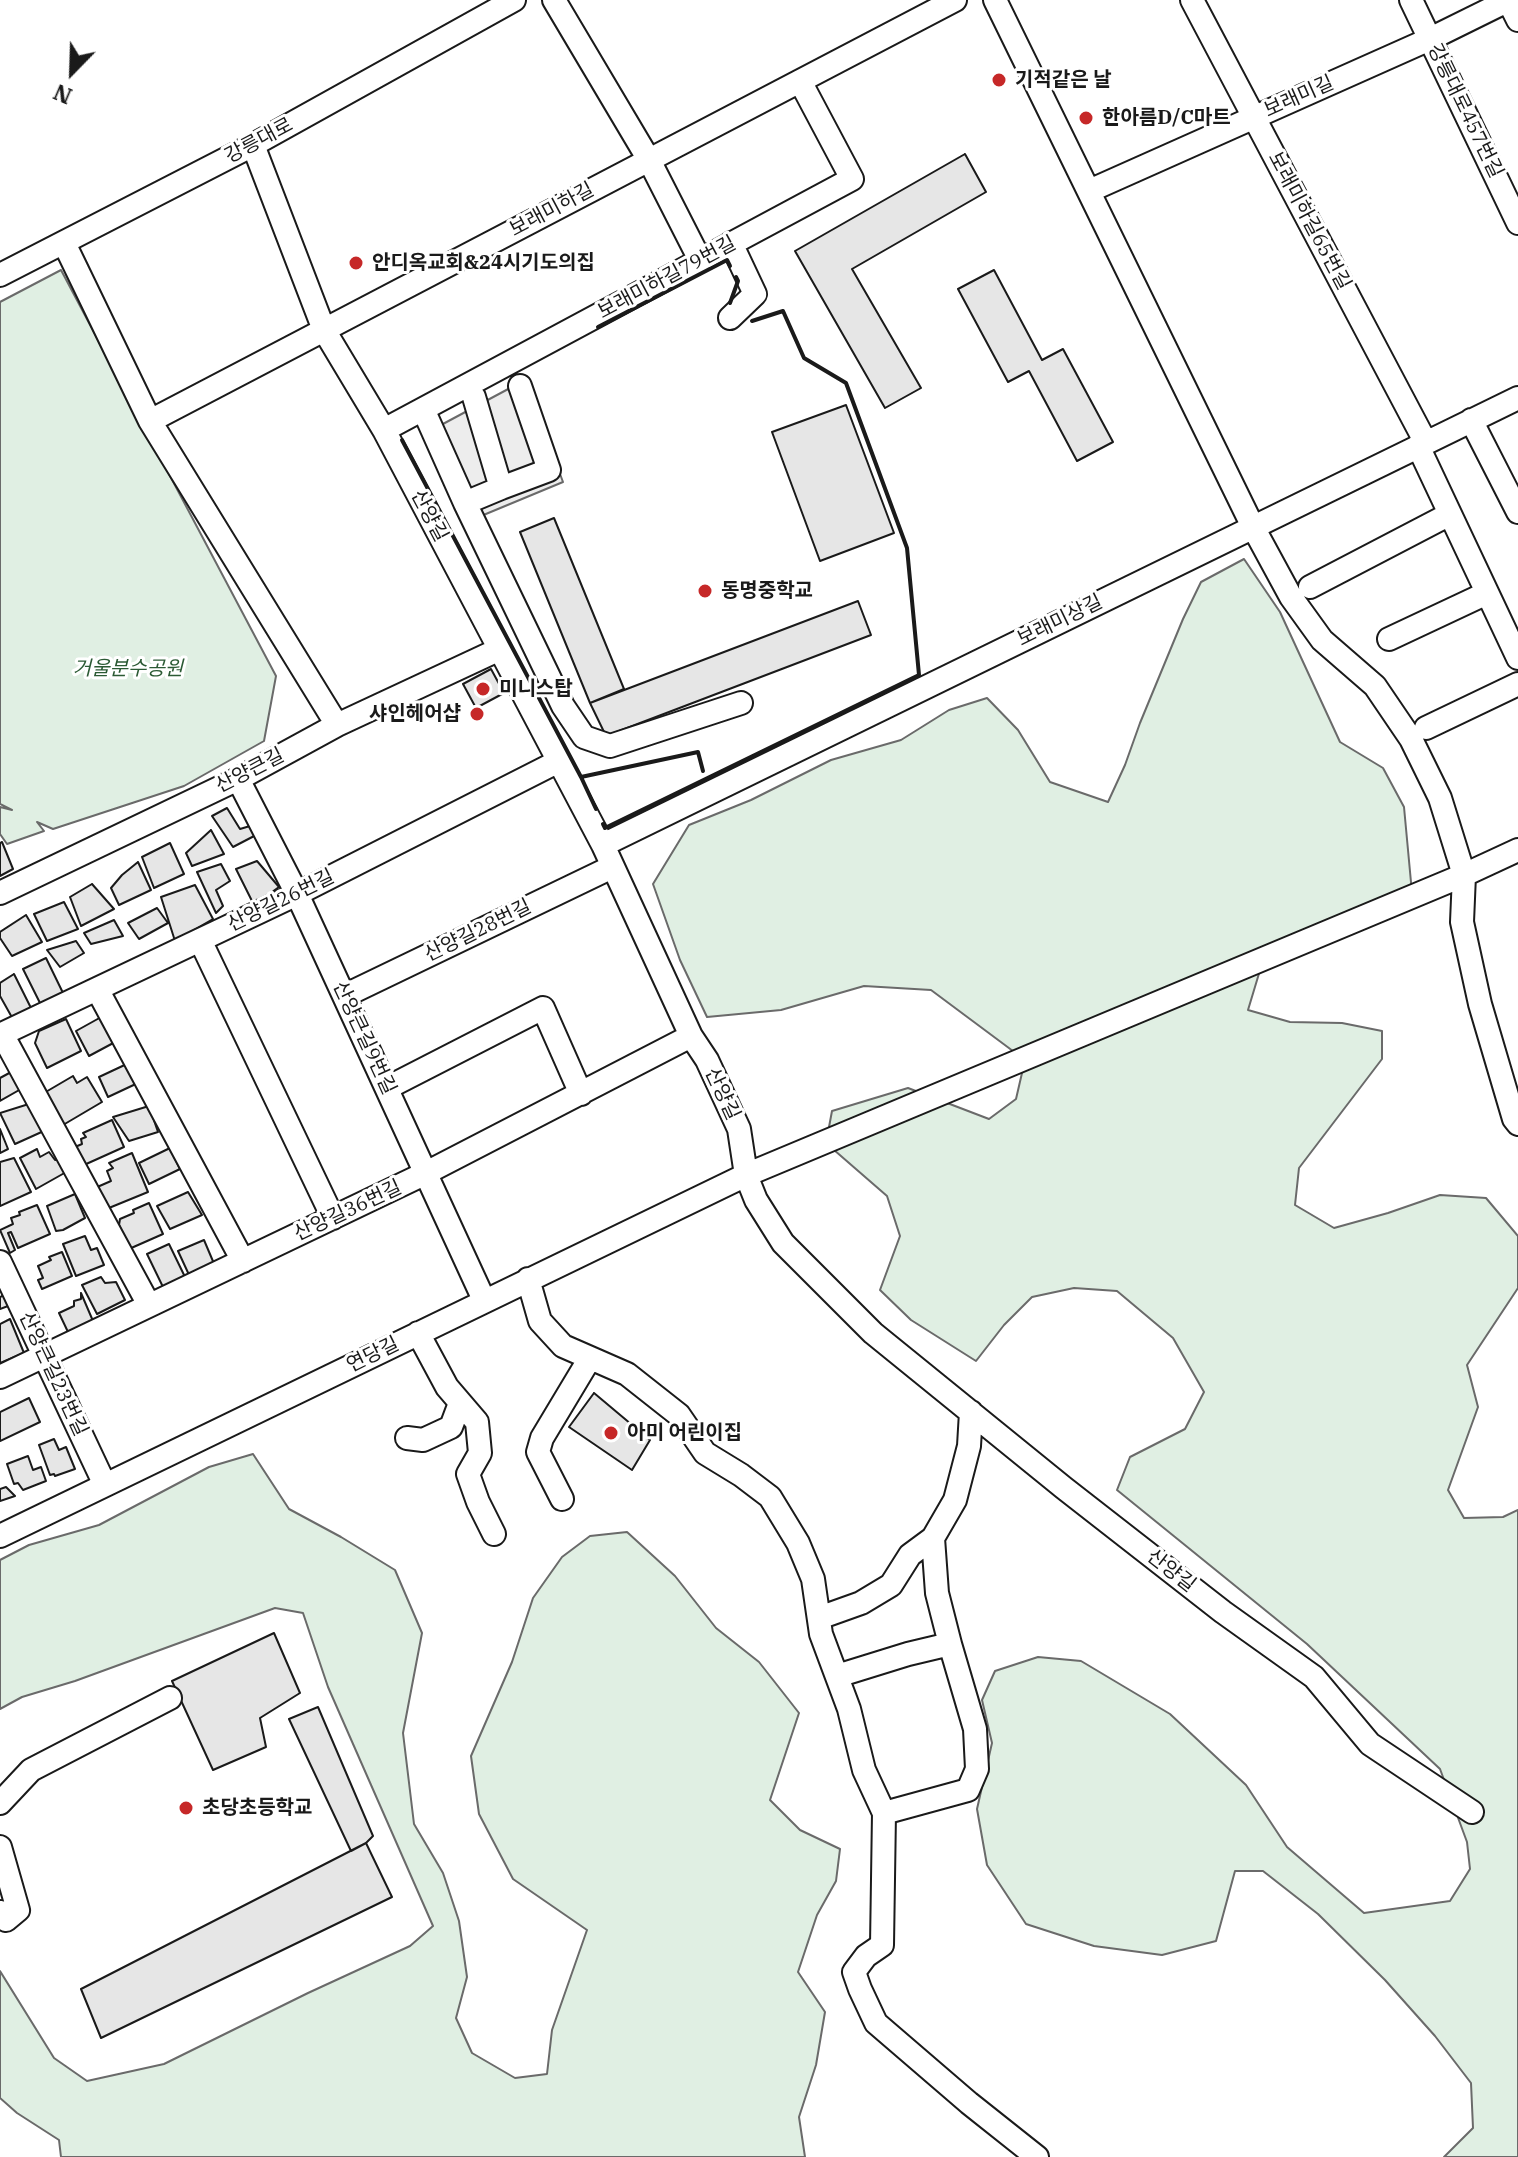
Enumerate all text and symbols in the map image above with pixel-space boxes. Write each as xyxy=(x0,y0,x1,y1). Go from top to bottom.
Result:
north arrow xyxy=(32,32,112,112)
street label: 강릉대로457번길 xyxy=(1422,40,1508,182)
place label: 기적같은 날 xyxy=(1015,68,1112,92)
marker: 기적같은 날 xyxy=(990,71,1008,89)
street label: 보래미길 xyxy=(1261,71,1337,123)
text: N xyxy=(49,78,76,111)
place label: 한아름D/C마트 xyxy=(1102,106,1231,130)
marker: 한아름D/C마트 xyxy=(1077,109,1095,127)
street label: 강릉대로 xyxy=(221,113,297,169)
street label: 보래미하길65번길 xyxy=(1263,148,1355,294)
street label: 보래미하길 xyxy=(506,178,598,242)
street label: 보래미하길79번길 xyxy=(594,232,740,324)
place label: 안디옥교회&24시기도의집 xyxy=(372,251,595,275)
marker: 안디옥교회&24시기도의집 xyxy=(347,254,365,272)
street label: 산양길 xyxy=(405,486,453,546)
place label: 동명중학교 xyxy=(721,579,813,603)
marker: 동명중학교 xyxy=(696,582,714,600)
street label: 보래미상길 xyxy=(1013,590,1107,652)
park label: 거울분수공원 xyxy=(73,657,183,681)
place label: 미니스탑 xyxy=(499,677,573,701)
marker: 미니스탑 xyxy=(474,680,492,698)
place label: 샤인헤어샵 xyxy=(369,702,461,726)
marker: 샤인헤어샵 xyxy=(468,705,486,723)
street label: 산양큰길 xyxy=(212,744,288,798)
street label: 산양길26번길 xyxy=(224,865,338,937)
street label: 산양길28번길 xyxy=(421,895,535,967)
street label: 산양큰길9번길 xyxy=(327,977,401,1099)
street label: 산양길 xyxy=(699,1064,745,1124)
street label: 산양길36번길 xyxy=(290,1176,406,1246)
street label: 산양큰길23번길 xyxy=(14,1308,92,1440)
street label: 연당길 xyxy=(343,1332,403,1378)
place label: 아미 어린이집 xyxy=(627,1421,742,1445)
marker: 아미 어린이집 xyxy=(602,1424,620,1442)
street label: 산양길 xyxy=(1142,1545,1200,1597)
place label: 초당초등학교 xyxy=(202,1796,312,1820)
marker: 초당초등학교 xyxy=(177,1799,195,1817)

